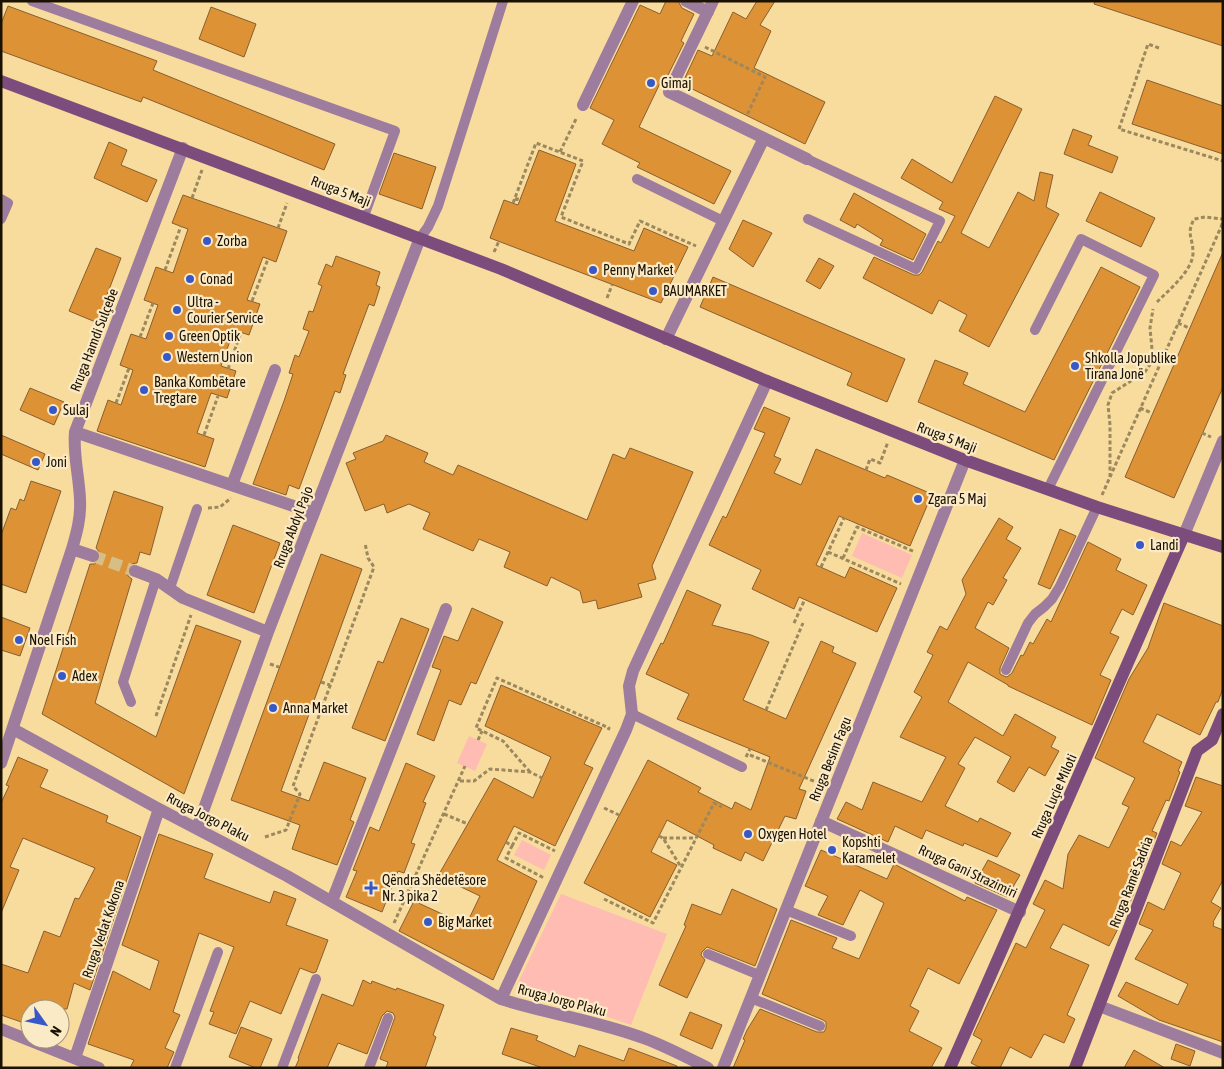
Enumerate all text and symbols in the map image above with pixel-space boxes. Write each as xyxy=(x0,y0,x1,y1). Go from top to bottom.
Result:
place label: Gimaj xyxy=(661,75,691,91)
marker: Gimaj xyxy=(645,77,657,89)
street label: Rruga 5 Maji xyxy=(309,172,373,210)
place label: Zorba xyxy=(217,233,247,249)
marker: Zorba xyxy=(201,235,213,247)
place label: Penny Market xyxy=(603,262,674,278)
marker: Penny Market xyxy=(587,264,599,276)
place label: Conad xyxy=(200,271,233,287)
marker: Conad xyxy=(184,273,196,285)
place label: BAUMARKET xyxy=(663,283,727,299)
marker: BAUMARKET xyxy=(647,285,659,297)
street label: Rruga Hamdi Sulçebe xyxy=(67,286,121,394)
place label: Ultra - Courier Service xyxy=(187,294,263,326)
marker: Ultra - Courier Service xyxy=(171,304,183,316)
place label: Green Optik xyxy=(179,328,240,344)
marker: Green Optik xyxy=(163,330,175,342)
place label: Western Union xyxy=(177,349,253,365)
place label: Shkolla Jopublike Tirana Jonë xyxy=(1085,350,1176,382)
marker: Western Union xyxy=(161,351,173,363)
marker: Shkolla Jopublike Tirana Jonë xyxy=(1069,360,1081,372)
place label: Banka Kombëtare Tregtare xyxy=(154,374,246,406)
marker: Banka Kombëtare Tregtare xyxy=(138,384,150,396)
place label: Sulaj xyxy=(63,402,89,418)
marker: Sulaj xyxy=(47,404,59,416)
street label: Rruga 5 Maji xyxy=(915,418,979,456)
place label: Joni xyxy=(46,454,67,470)
marker: Joni xyxy=(30,456,42,468)
street label: Rruga Abdyl Pajo xyxy=(270,484,316,570)
place label: Zgara 5 Maj xyxy=(928,491,986,507)
marker: Zgara 5 Maj xyxy=(912,493,924,505)
place label: Landi xyxy=(1150,537,1179,553)
marker: Landi xyxy=(1134,539,1146,551)
place label: Noel Fish xyxy=(29,632,76,648)
marker: Noel Fish xyxy=(13,634,25,646)
place label: Adex xyxy=(72,668,98,684)
marker: Adex xyxy=(56,670,68,682)
place label: Anna Market xyxy=(283,700,348,716)
marker: Anna Market xyxy=(267,702,279,714)
street label: Rruga Besim Fagu xyxy=(806,714,854,804)
street label: Rruga Luçie Miloti xyxy=(1028,751,1080,841)
street label: Rruga Jorgo Plaku xyxy=(164,789,252,845)
place label: Oxygen Hotel xyxy=(758,826,827,842)
marker: Oxygen Hotel xyxy=(742,828,754,840)
place label: Kopshti Karamelet xyxy=(842,834,896,866)
street label: Rruga Ramë Sadria xyxy=(1106,834,1156,930)
street label: Rruga Gani Strazimiri xyxy=(916,841,1020,901)
marker: Kopshti Karamelet xyxy=(826,844,838,856)
place label: Qëndra Shëdetësore Nr. 3 pika 2 xyxy=(382,872,486,904)
street label: Rruga Vedat Kokona xyxy=(79,878,127,980)
marker: Qëndra Shëdetësore Nr. 3 pika 2 xyxy=(364,881,378,895)
place label: Big Market xyxy=(438,914,492,930)
marker: Big Market xyxy=(422,916,434,928)
street label: Rruga Jorgo Plaku xyxy=(516,980,608,1020)
north arrow xyxy=(20,999,70,1049)
text: N xyxy=(47,1023,65,1039)

